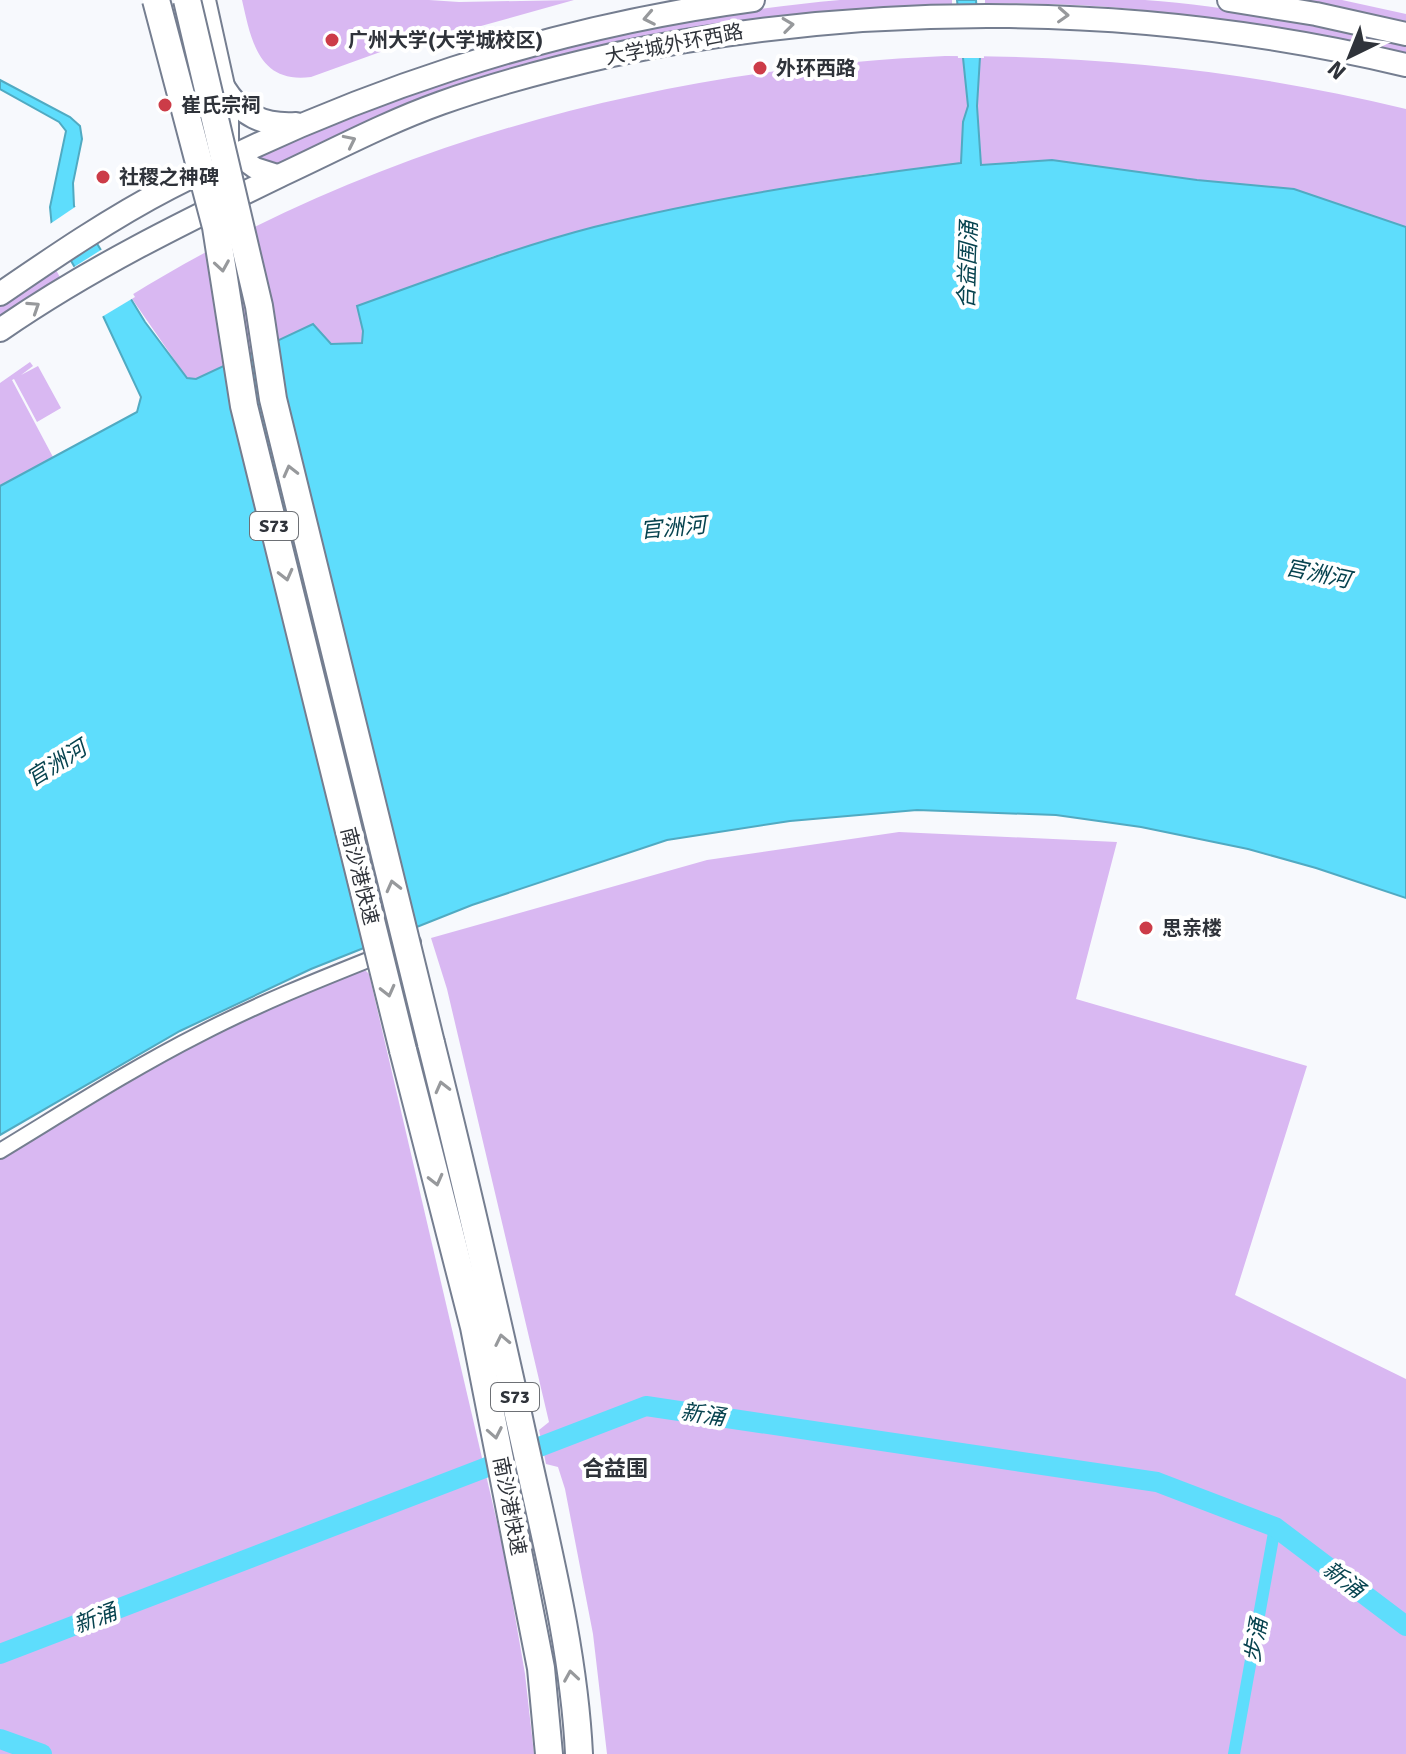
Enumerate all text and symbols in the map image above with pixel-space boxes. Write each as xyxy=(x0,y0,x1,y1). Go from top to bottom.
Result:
one-way arrow xyxy=(1057,6,1070,23)
one-way arrow xyxy=(642,8,656,25)
north arrow xyxy=(1310,16,1390,96)
one-way arrow xyxy=(782,17,795,34)
street label: 大学城外环西路 xyxy=(603,19,745,70)
place label: 广州大学(大学城校区) xyxy=(348,28,543,53)
marker: 广州大学(大学城校区) xyxy=(323,31,341,49)
text: N xyxy=(1322,55,1352,85)
place label: 外环西路 xyxy=(776,56,856,81)
marker: 外环西路 xyxy=(751,59,769,77)
place label: 崔氏宗祠 xyxy=(181,93,261,118)
marker: 崔氏宗祠 xyxy=(156,96,174,114)
one-way arrow xyxy=(341,135,356,151)
place label: 社稷之神碑 xyxy=(119,165,219,190)
marker: 社稷之神碑 xyxy=(94,168,112,186)
water label: 合益围涌 xyxy=(952,218,983,309)
one-way arrow xyxy=(213,259,230,273)
one-way arrow xyxy=(25,302,40,317)
one-way arrow xyxy=(283,464,300,478)
water label: 官洲河 xyxy=(639,511,711,544)
road number: S73 xyxy=(250,512,298,540)
water label: 官洲河 xyxy=(1283,553,1357,594)
one-way arrow xyxy=(276,568,293,582)
water label: 官洲河 xyxy=(21,732,95,792)
street label: 南沙港快速 xyxy=(335,825,384,928)
one-way arrow xyxy=(385,880,402,894)
place label: 思亲楼 xyxy=(1162,916,1222,941)
marker: 思亲楼 xyxy=(1137,919,1155,937)
one-way arrow xyxy=(379,983,396,997)
one-way arrow xyxy=(435,1080,452,1094)
one-way arrow xyxy=(427,1172,444,1186)
one-way arrow xyxy=(494,1333,511,1347)
road number: S73 xyxy=(491,1383,539,1411)
water label: 新涌 xyxy=(679,1398,730,1431)
one-way arrow xyxy=(486,1426,503,1439)
street label: 南沙港快速 xyxy=(488,1455,531,1558)
district label: 合益围 xyxy=(582,1455,648,1482)
water label: 新涌 xyxy=(1318,1555,1372,1605)
water label: 新涌 xyxy=(70,1597,123,1639)
water label: 步涌 xyxy=(1238,1613,1273,1664)
one-way arrow xyxy=(563,1670,580,1683)

